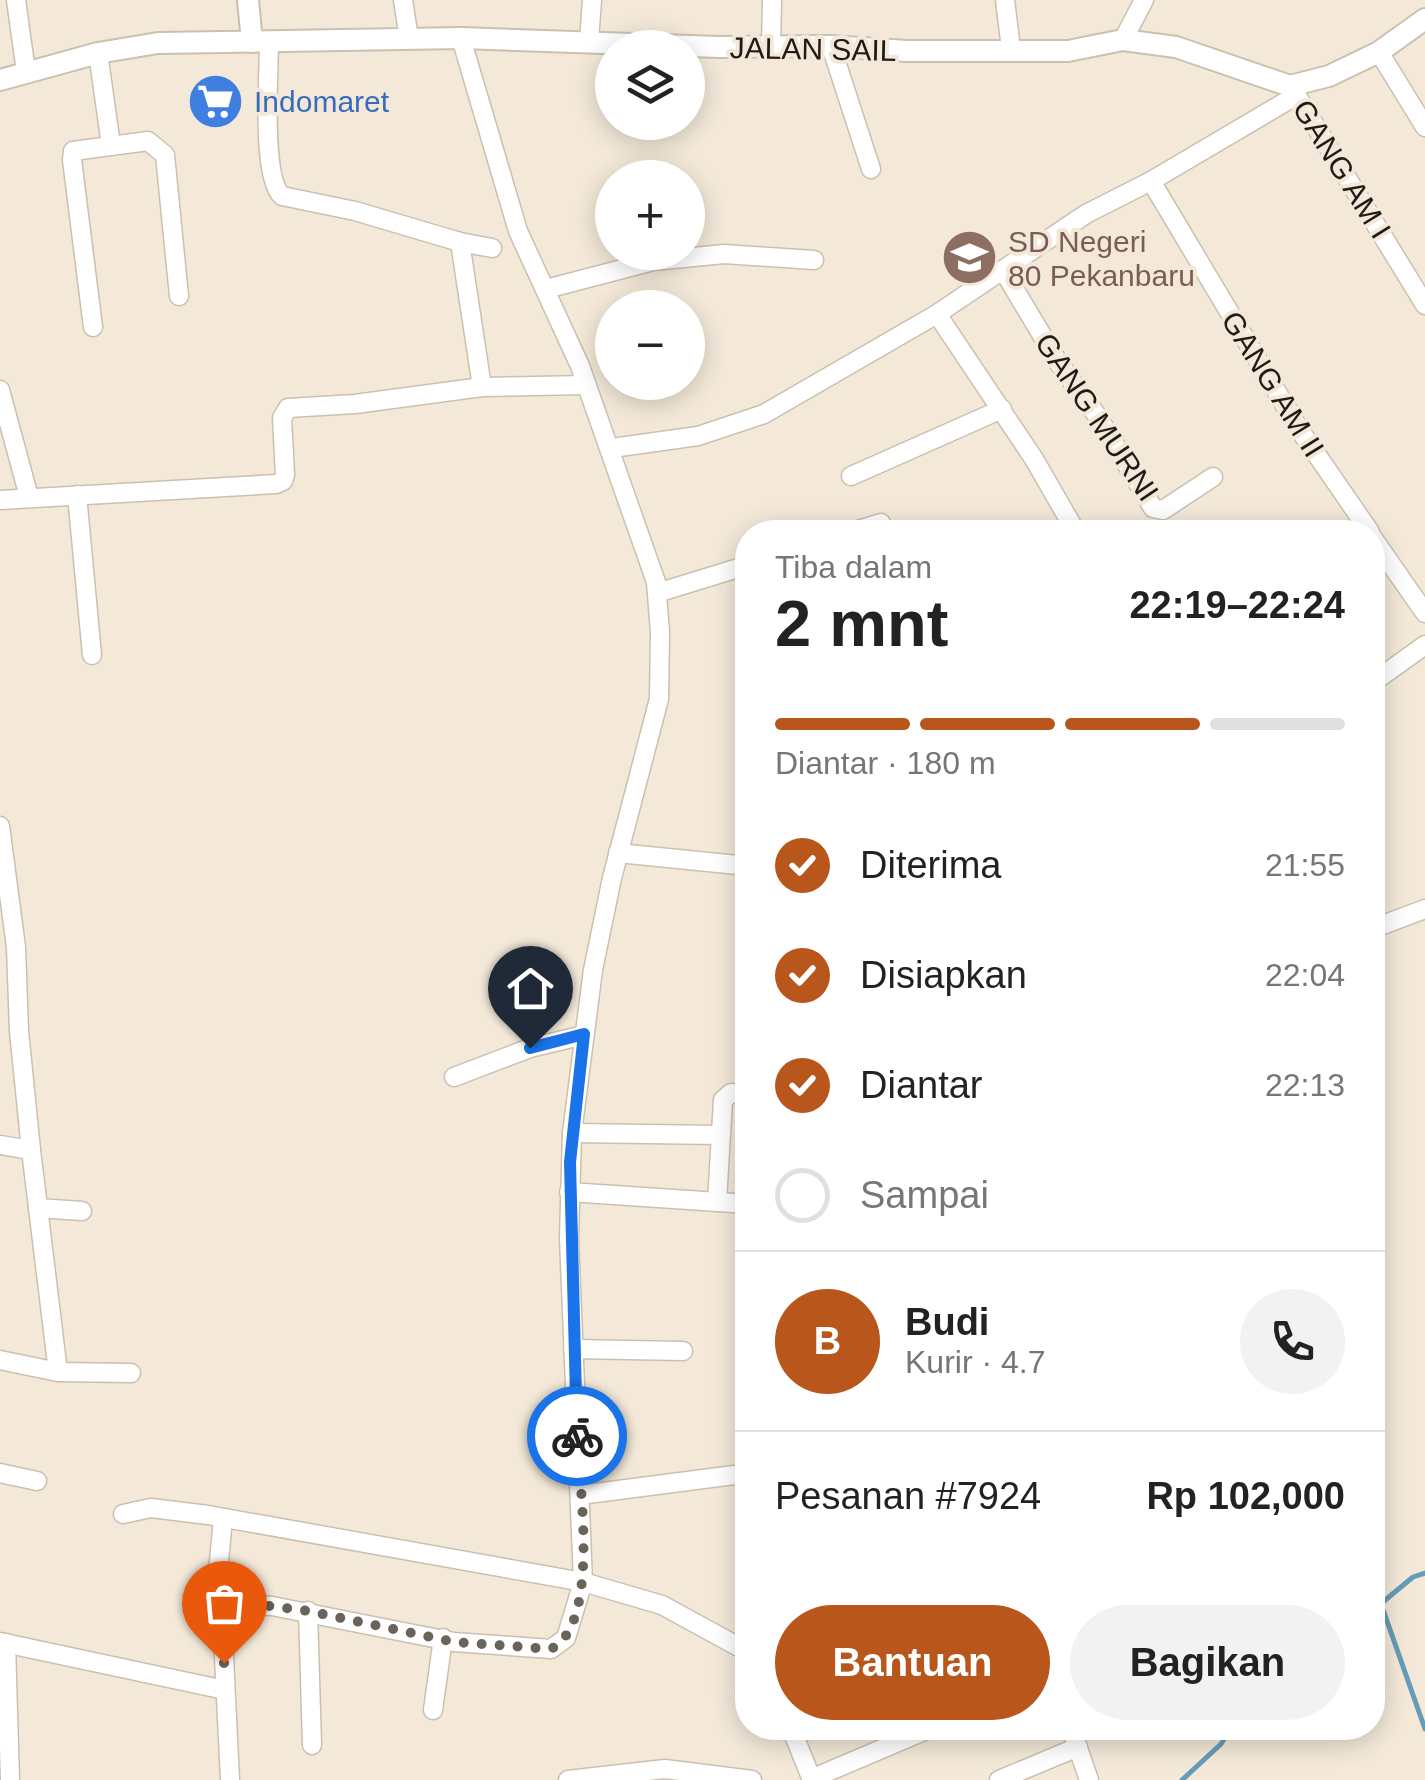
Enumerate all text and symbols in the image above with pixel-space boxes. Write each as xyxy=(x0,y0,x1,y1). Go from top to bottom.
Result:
map controls xyxy=(595,30,705,400)
button: layers xyxy=(595,30,705,140)
street label: JALAN SAIL xyxy=(729,31,897,67)
supermarket icon: Indomaret xyxy=(185,71,245,131)
place label: Indomaret xyxy=(254,85,390,118)
street label: GANG AM I xyxy=(1286,94,1398,244)
button: + xyxy=(595,160,705,270)
place label: SD Negeri 80 Pekanbaru xyxy=(1008,225,1195,292)
school or university icon: SD Negeri 80 Pekanbaru xyxy=(939,228,999,288)
button: − xyxy=(595,290,705,400)
street label: GANG AM II xyxy=(1215,305,1331,463)
street label: GANG MURNI xyxy=(1029,327,1165,507)
text: Tiba dalam xyxy=(775,549,932,585)
text: 22:19–22:24 xyxy=(1129,584,1345,626)
text: 2 mnt xyxy=(775,587,948,660)
text: Diantar · 180 m xyxy=(775,745,996,781)
icon: check xyxy=(775,838,830,893)
text: Diterima xyxy=(860,844,1001,886)
text: 21:55 xyxy=(1265,847,1345,883)
pin xyxy=(488,946,573,1049)
icon: check xyxy=(775,948,830,1003)
text: Disiapkan xyxy=(860,954,1027,996)
text: 22:04 xyxy=(1265,957,1345,993)
icon: home xyxy=(503,961,558,1016)
icon: check xyxy=(775,1058,830,1113)
text: Diantar xyxy=(860,1064,983,1106)
text: 22:13 xyxy=(1265,1067,1345,1103)
text: Sampai xyxy=(860,1174,989,1216)
button: phone xyxy=(1240,1289,1345,1394)
text: Budi xyxy=(905,1301,989,1343)
text: B xyxy=(814,1320,841,1362)
text: Kurir · 4.7 xyxy=(905,1344,1045,1380)
courier xyxy=(527,1386,627,1486)
icon: bike xyxy=(550,1409,605,1464)
text: Pesanan #7924 xyxy=(775,1475,1041,1517)
text: Rp 102,000 xyxy=(1146,1475,1345,1517)
pin xyxy=(182,1561,267,1664)
icon: bag xyxy=(197,1576,252,1631)
button: Bantuan xyxy=(775,1605,1050,1720)
button: Bagikan xyxy=(1070,1605,1345,1720)

